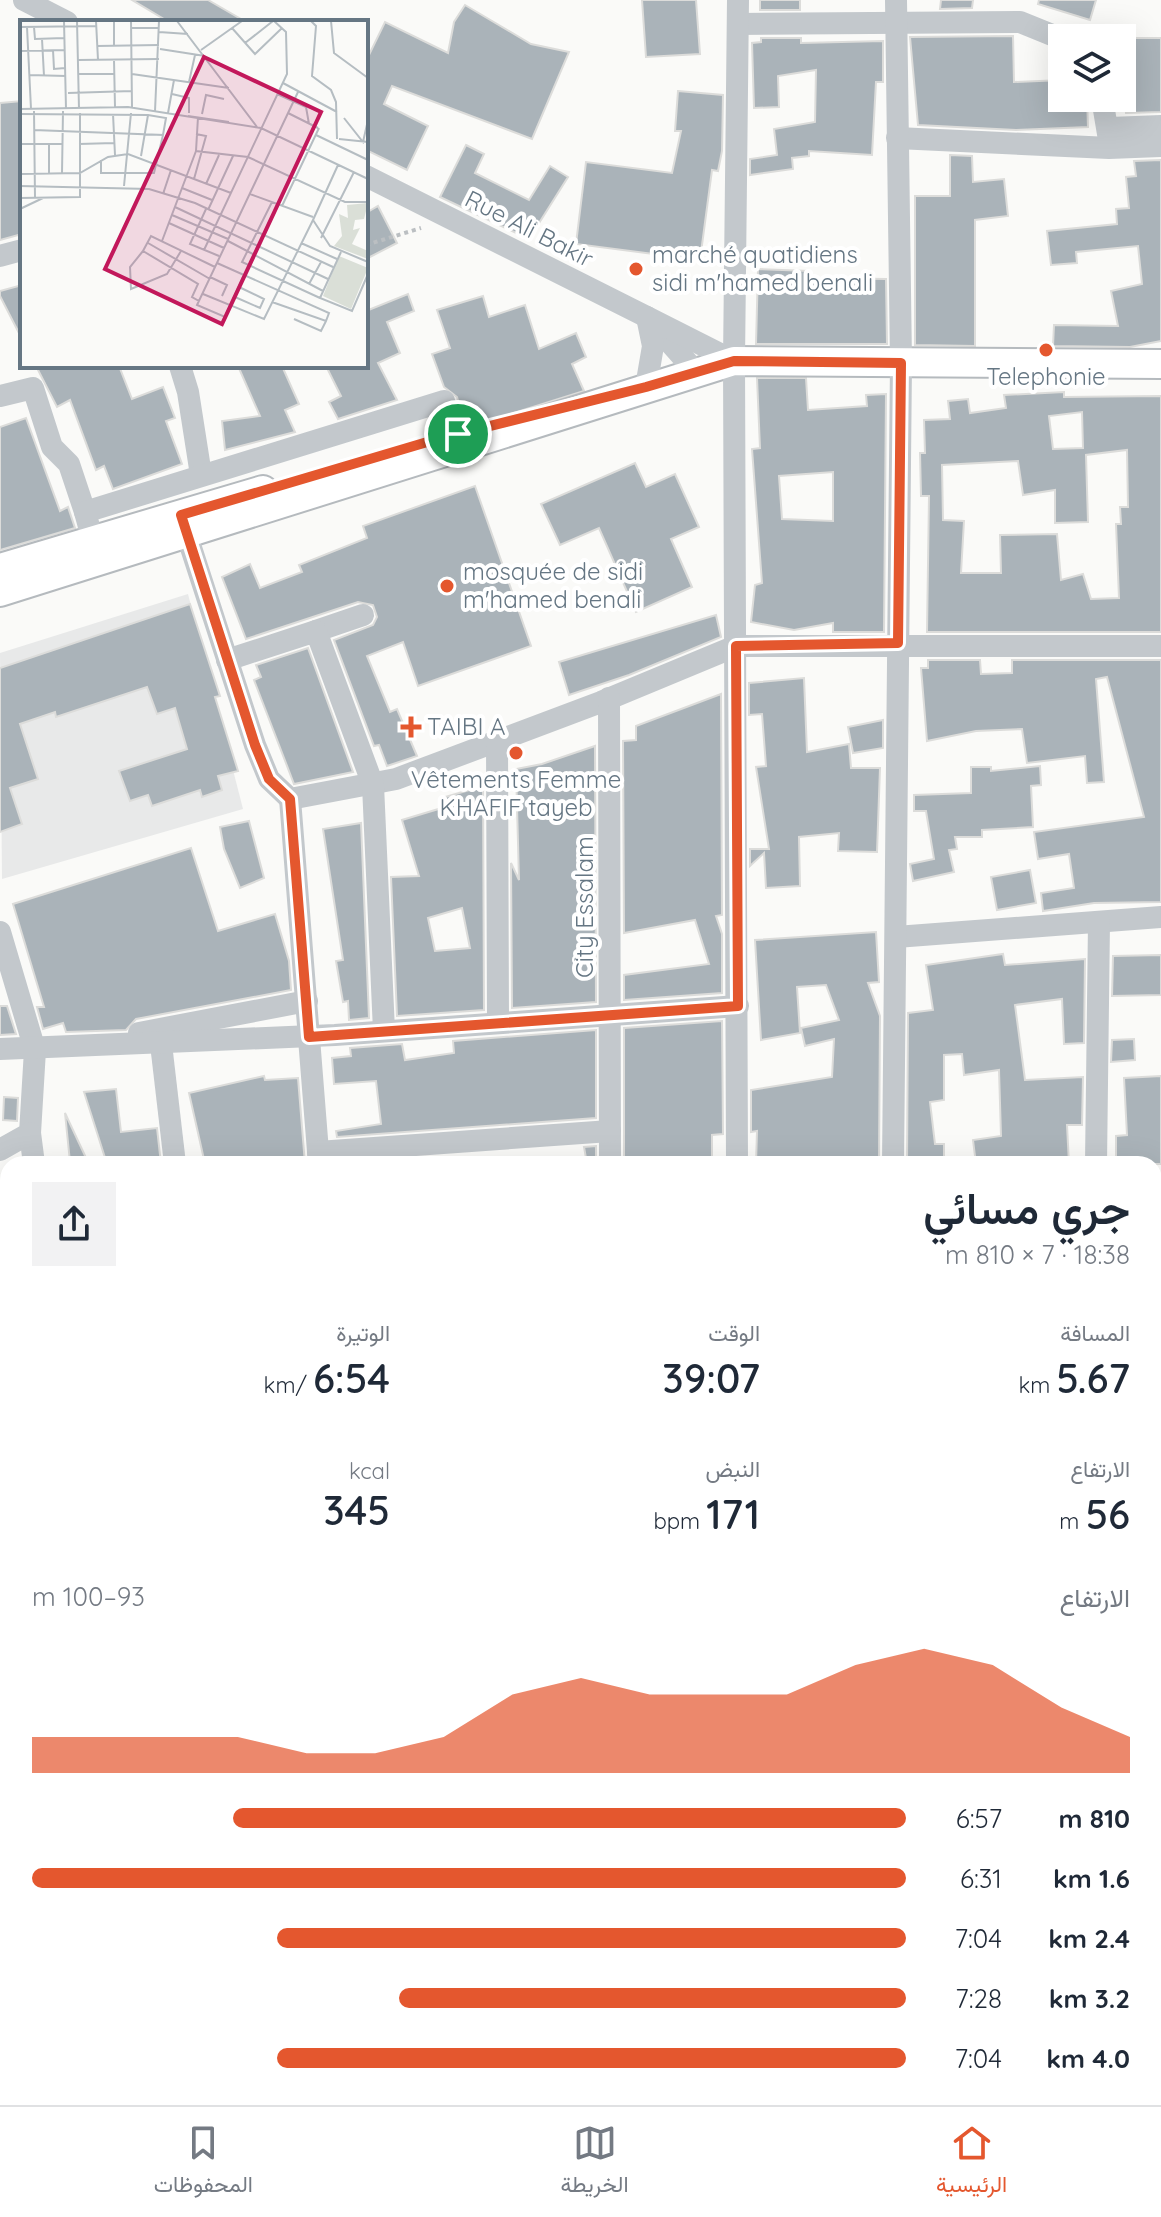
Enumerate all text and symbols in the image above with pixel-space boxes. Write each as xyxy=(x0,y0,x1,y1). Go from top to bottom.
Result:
inset map xyxy=(20,20,368,368)
map controls xyxy=(1048,24,1136,112)
button: layers xyxy=(1048,24,1136,112)
street label: Rue Ali Bakir xyxy=(460,183,599,273)
place label: marché quatidiens sidi m'hamed benali xyxy=(652,239,873,297)
marker: marché quatidiens sidi m'hamed benali xyxy=(627,260,645,278)
marker: Telephonie xyxy=(1037,341,1055,359)
place label: Telephonie xyxy=(986,361,1106,391)
pin xyxy=(424,400,492,468)
icon: arrive xyxy=(436,412,480,456)
place label: mosquée de sidi m'hamed benali xyxy=(463,556,643,614)
marker: mosquée de sidi m'hamed benali xyxy=(438,577,456,595)
place label: TAIBI A xyxy=(427,711,506,741)
marker: TAIBI A xyxy=(402,718,420,736)
marker: Vêtements Femme KHAFIF tayeb xyxy=(507,744,525,762)
place label: Vêtements Femme KHAFIF tayeb xyxy=(411,764,621,822)
street label: City Essalam xyxy=(569,836,599,978)
text: جري مسائي xyxy=(923,1180,1130,1235)
button: share xyxy=(32,1182,116,1266)
text: 18:38 · 7 × 810 m xyxy=(945,1238,1130,1271)
text: الوتيرة xyxy=(336,1319,390,1347)
text: الوقت xyxy=(708,1319,760,1347)
text: المسافة xyxy=(1060,1319,1130,1347)
text: 6:54 xyxy=(313,1353,390,1403)
text: 39:07 xyxy=(662,1353,760,1403)
text: 5.67 xyxy=(1056,1353,1130,1403)
text: /km xyxy=(264,1371,313,1399)
text: km xyxy=(1018,1371,1056,1399)
text: النبض xyxy=(706,1455,760,1483)
text: الارتفاع xyxy=(1070,1455,1130,1483)
text: kcal xyxy=(349,1457,390,1485)
text: 345 xyxy=(323,1485,390,1535)
text: 171 xyxy=(706,1489,760,1539)
text: 56 xyxy=(1085,1489,1130,1539)
text: bpm xyxy=(653,1507,706,1535)
text: m xyxy=(1059,1507,1085,1535)
text: 93–100 m xyxy=(32,1580,145,1613)
text: الارتفاع xyxy=(1059,1581,1130,1614)
text: 6:57 xyxy=(956,1802,1002,1835)
text: 810 m xyxy=(1058,1802,1130,1835)
text: 6:31 xyxy=(960,1862,1002,1895)
text: 1.6 km xyxy=(1053,1862,1130,1895)
text: 7:04 xyxy=(955,1922,1002,1955)
text: 2.4 km xyxy=(1048,1922,1130,1955)
text: 7:28 xyxy=(955,1982,1002,2015)
text: 3.2 km xyxy=(1049,1982,1130,2015)
text: 7:04 xyxy=(955,2042,1002,2075)
text: 4.0 km xyxy=(1046,2042,1130,2075)
tab: المحفوظات xyxy=(154,2121,253,2204)
tab: الخريطة xyxy=(560,2121,629,2204)
tab: الرئيسية xyxy=(936,2121,1007,2204)

